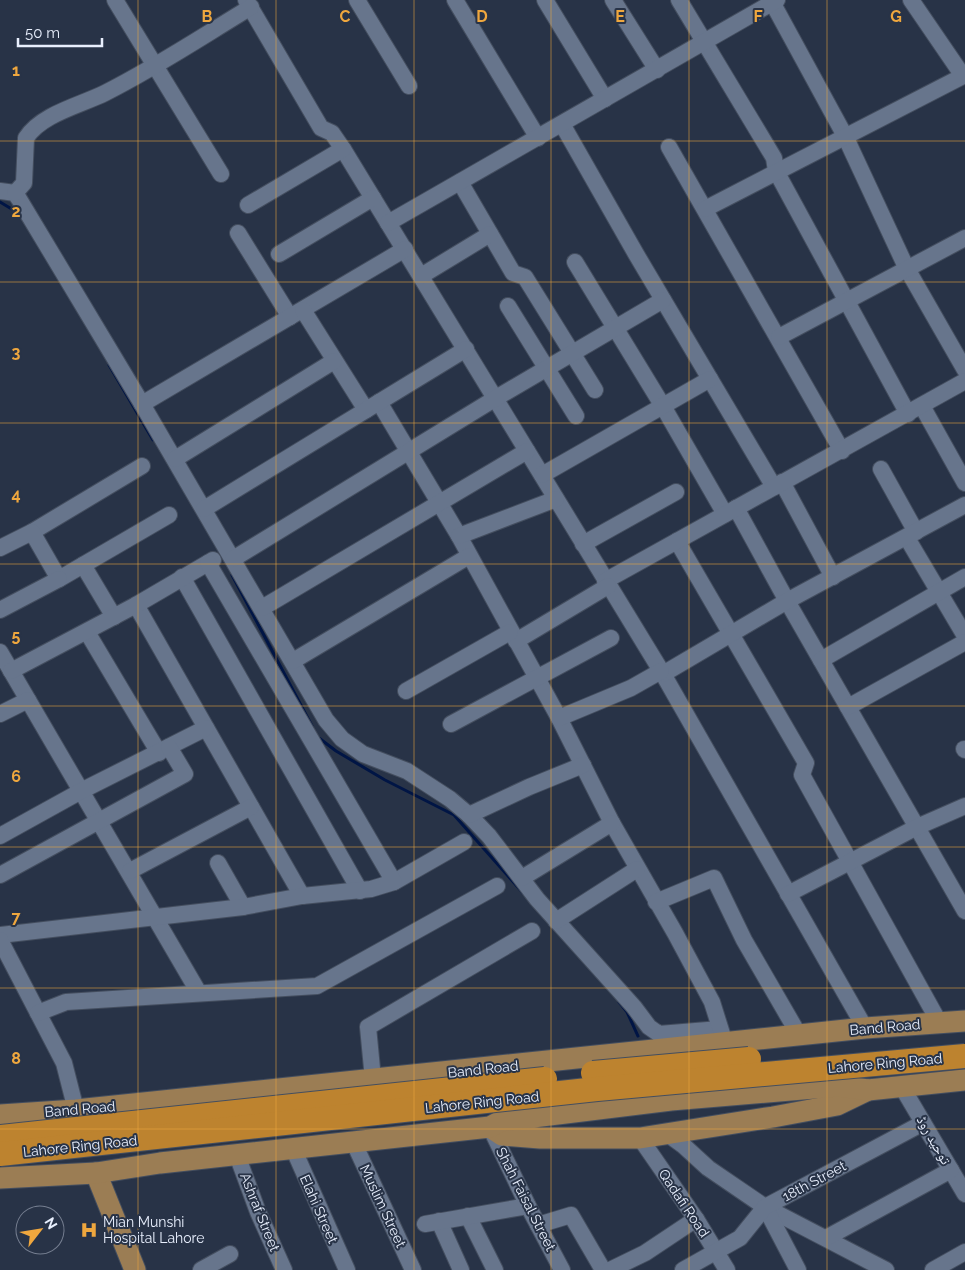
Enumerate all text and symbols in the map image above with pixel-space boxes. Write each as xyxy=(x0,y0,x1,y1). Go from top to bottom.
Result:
text: B xyxy=(202,7,213,26)
text: C xyxy=(340,7,351,26)
text: D xyxy=(476,7,488,26)
text: E xyxy=(615,7,625,26)
text: F xyxy=(753,7,763,26)
text: G xyxy=(890,7,902,26)
scale bar xyxy=(18,15,101,47)
text: 50 m xyxy=(25,24,60,42)
text: 1 xyxy=(12,61,20,80)
text: 2 xyxy=(11,202,21,221)
text: 3 xyxy=(12,343,21,362)
text: 4 xyxy=(11,485,21,504)
text: 5 xyxy=(12,626,21,645)
text: 6 xyxy=(11,767,21,786)
text: 7 xyxy=(12,908,21,927)
street label: Band Road xyxy=(849,1016,921,1038)
text: 8 xyxy=(11,1049,21,1068)
street label: Lahore Ring Road xyxy=(827,1050,943,1076)
street label: Band Road xyxy=(447,1057,519,1081)
street label: Lahore Ring Road xyxy=(424,1088,540,1116)
street label: Band Road xyxy=(44,1098,116,1120)
street label: توحید روڈ xyxy=(913,1113,954,1168)
street label: Lahore Ring Road xyxy=(22,1132,138,1160)
street label: Shah Faisal Street xyxy=(493,1144,559,1254)
street label: 18th Street xyxy=(780,1157,849,1204)
street label: Muslim Street xyxy=(357,1162,409,1250)
street label: Qadafi Road xyxy=(655,1166,713,1240)
street label: Ashraf Street xyxy=(237,1170,283,1254)
street label: Elahi Street xyxy=(297,1172,341,1246)
north arrow xyxy=(15,1205,65,1255)
place label: Mian Munshi Hospital Lahore xyxy=(103,1214,204,1246)
text: N xyxy=(42,1215,61,1232)
hospital icon: Mian Munshi Hospital Lahore xyxy=(79,1220,99,1240)

